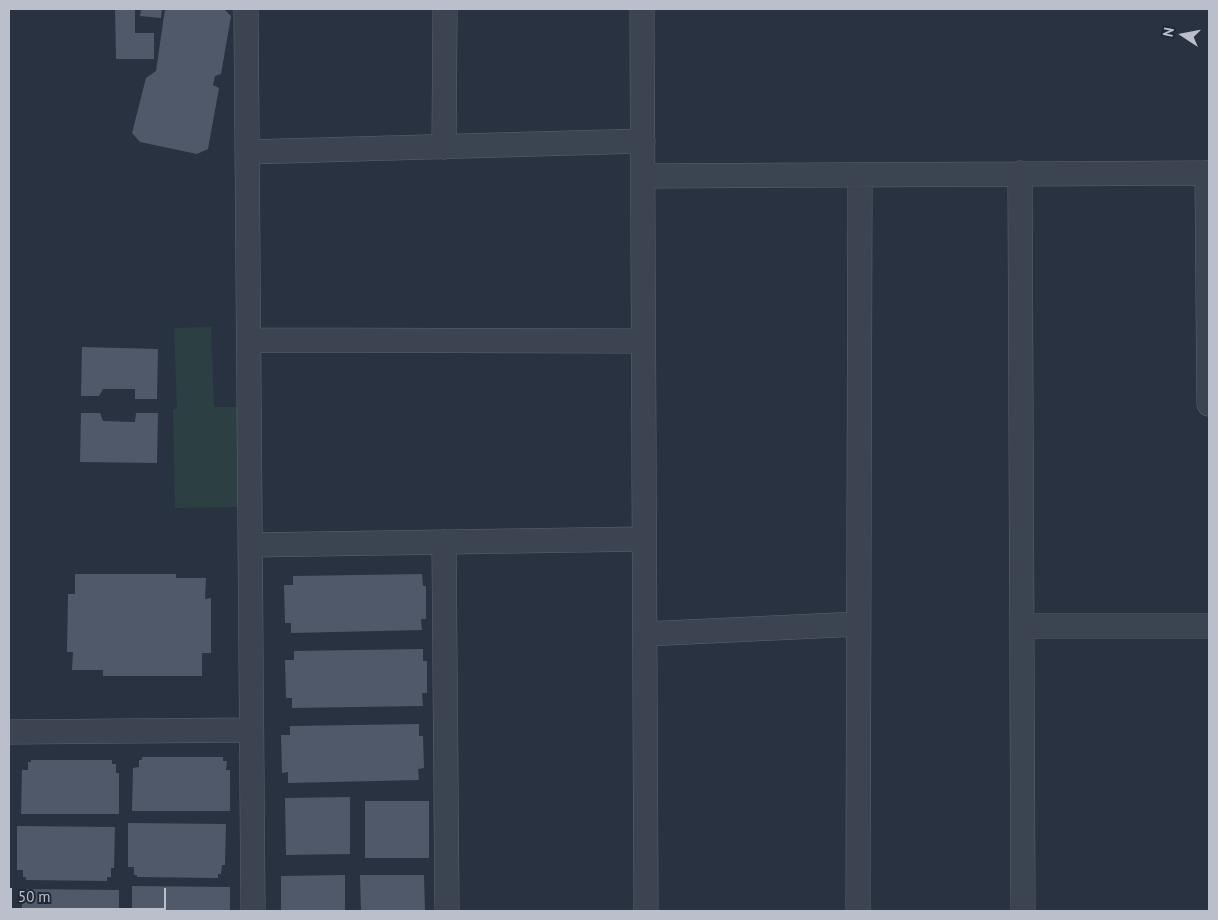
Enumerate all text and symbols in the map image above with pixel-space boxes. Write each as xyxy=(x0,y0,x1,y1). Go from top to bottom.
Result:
north arrow xyxy=(1158,10,1208,60)
text: N xyxy=(1159,26,1178,38)
scale bar xyxy=(12,878,169,910)
text: 50 m xyxy=(18,887,51,906)

